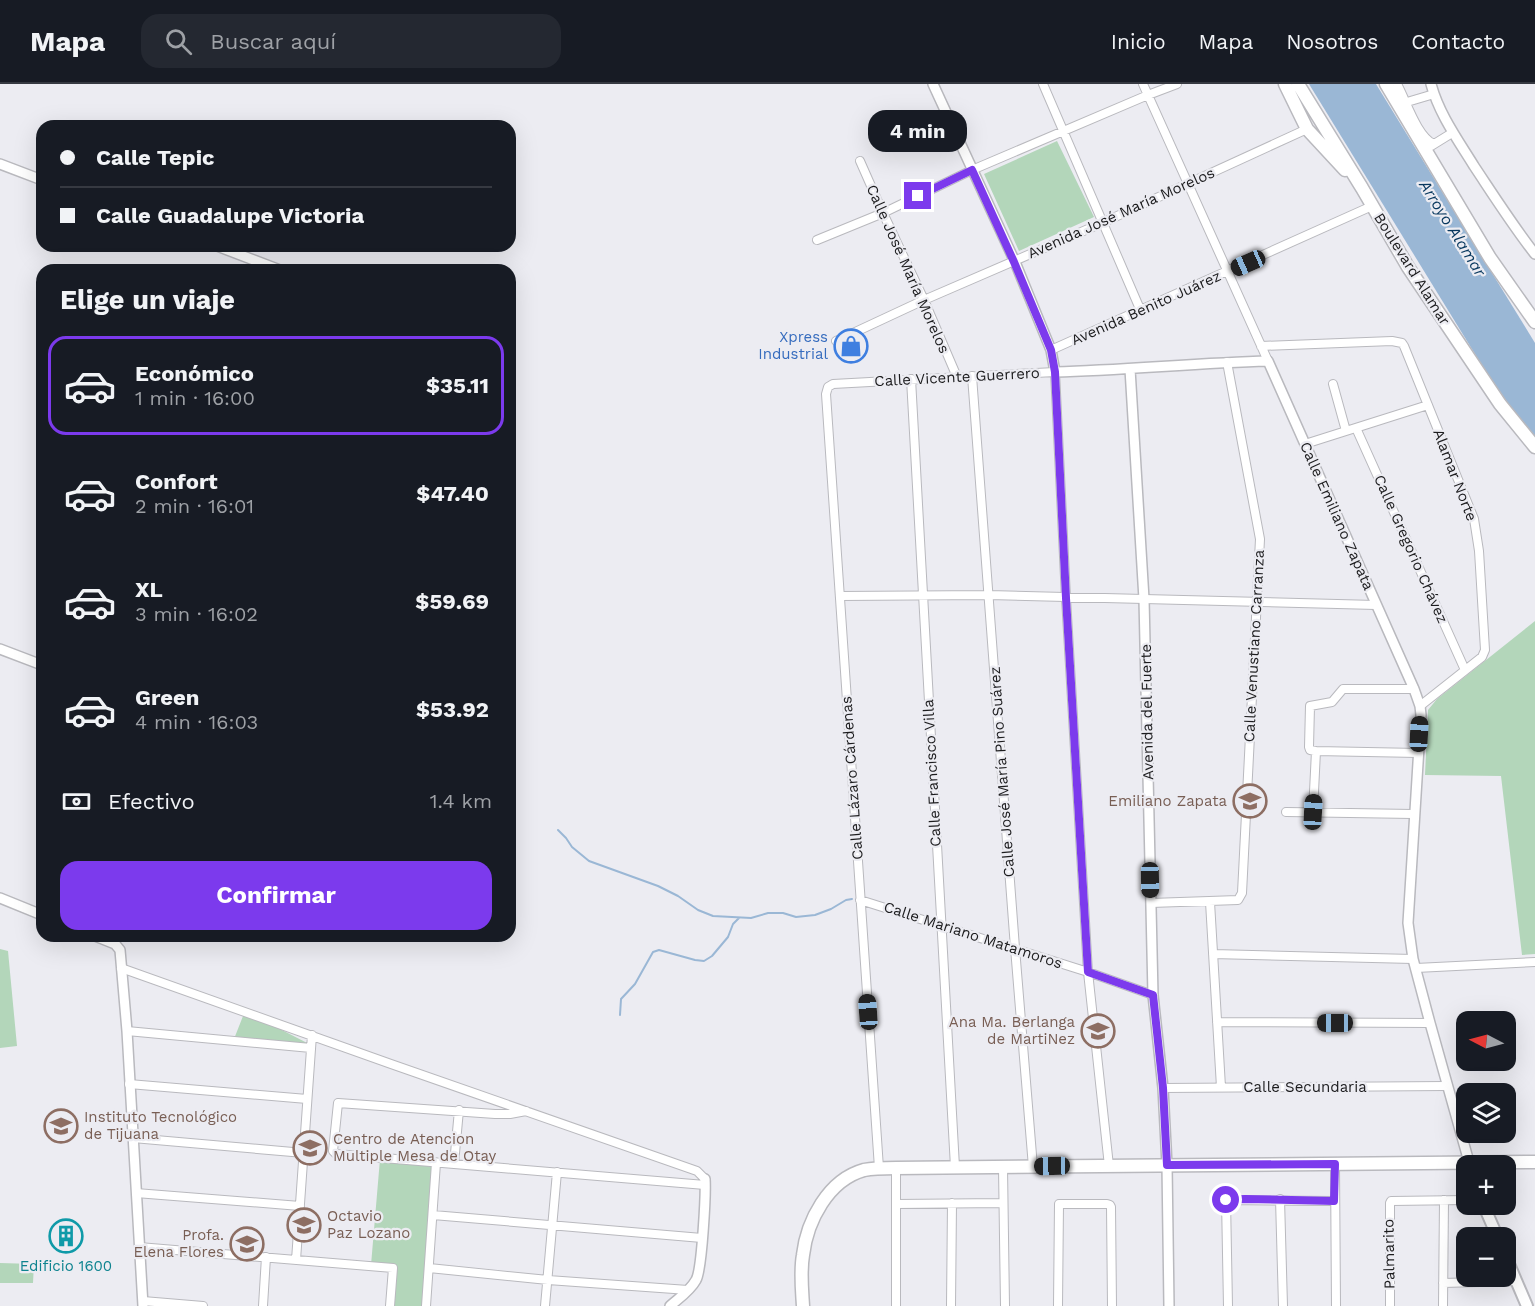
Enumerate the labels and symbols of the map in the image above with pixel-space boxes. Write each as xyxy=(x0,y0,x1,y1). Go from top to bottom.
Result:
callout: 4 min xyxy=(868,109,968,151)
street label: Avenida José María Morelos xyxy=(1025,164,1217,262)
water label: Arroyo Alamar xyxy=(1415,176,1490,281)
street label: Calle José María Morelos xyxy=(863,182,953,356)
route end xyxy=(904,182,931,209)
street label: Boulevard Alamar xyxy=(1370,210,1454,328)
car xyxy=(1228,247,1268,279)
street label: Avenida Benito Juárez xyxy=(1068,267,1224,349)
place label: Xpress Industrial xyxy=(758,328,828,363)
shop icon: Xpress Industrial xyxy=(833,328,869,364)
street label: Calle Vicente Guerrero xyxy=(874,364,1040,390)
street label: Alamar Norte xyxy=(1429,426,1481,524)
street label: Calle Emiliano Zapata xyxy=(1296,439,1378,593)
street label: Calle Gregorio Chávez xyxy=(1370,472,1452,626)
street label: Calle Venustiano Carranza xyxy=(1240,549,1268,743)
street label: Avenida del Fuerte xyxy=(1137,644,1157,780)
street label: Calle José María Pino Suárez xyxy=(986,666,1018,878)
street label: Calle Lázaro Cárdenas xyxy=(837,695,867,860)
street label: Calle Francisco Villa xyxy=(919,698,945,847)
car xyxy=(1409,716,1429,752)
school or university icon: Emiliano Zapata xyxy=(1232,783,1268,819)
place label: Emiliano Zapata xyxy=(1108,792,1228,810)
car xyxy=(1303,794,1323,830)
car xyxy=(1141,862,1159,898)
street label: Calle Mariano Matamoros xyxy=(881,898,1065,972)
car xyxy=(858,993,878,1031)
north arrow xyxy=(1456,1011,1516,1071)
place label: Ana Ma. Berlanga de MartiNez xyxy=(949,1013,1076,1048)
school or university icon: Ana Ma. Berlanga de MartiNez xyxy=(1080,1013,1116,1049)
car xyxy=(1317,1014,1353,1032)
street label: Calle Secundaria xyxy=(1243,1078,1367,1096)
school or university icon: Instituto Tecnológico de Tijuana xyxy=(43,1108,79,1144)
place label: Instituto Tecnológico de Tijuana xyxy=(84,1108,237,1143)
school or university icon: Centro de Atencion Multiple Mesa de Otay xyxy=(292,1130,328,1166)
place label: Centro de Atencion Multiple Mesa de Otay xyxy=(333,1130,497,1165)
car xyxy=(1034,1157,1070,1175)
route start xyxy=(1212,1186,1239,1213)
school or university icon: Octavio Paz Lozano xyxy=(286,1207,322,1243)
place label: Octavio Paz Lozano xyxy=(327,1207,410,1242)
building icon: Edificio 1600 xyxy=(48,1218,84,1254)
street label: Palmarito xyxy=(1379,1219,1399,1289)
place label: Profa. Elena Flores xyxy=(133,1226,224,1261)
school or university icon: Profa. Elena Flores xyxy=(229,1226,265,1262)
place label: Edificio 1600 xyxy=(20,1257,112,1275)

